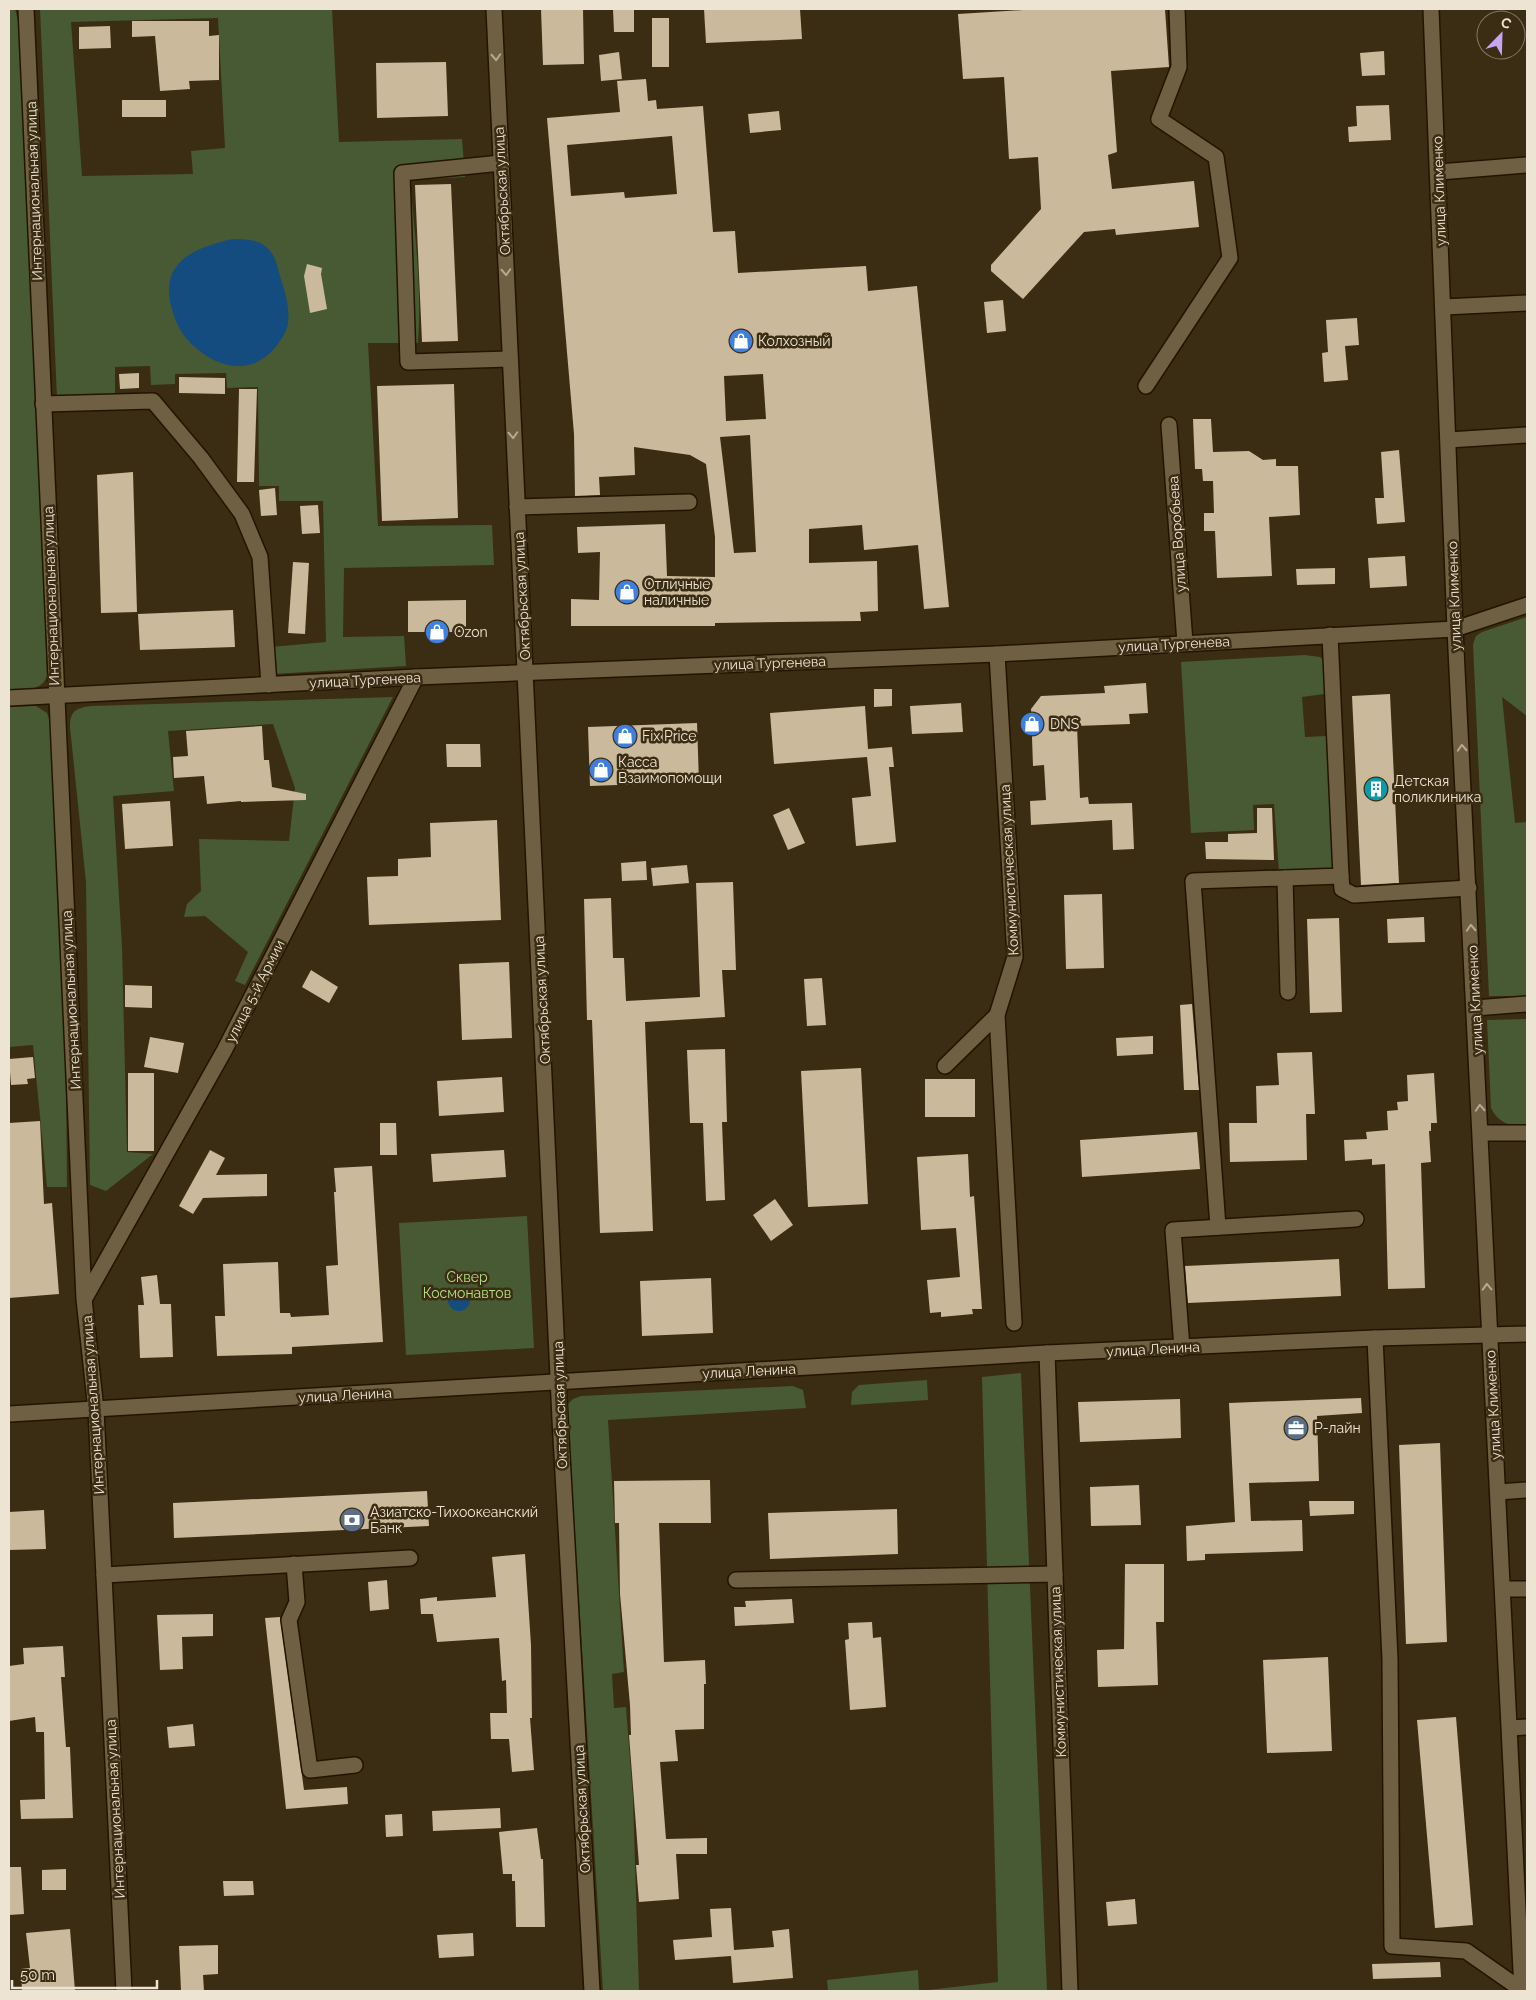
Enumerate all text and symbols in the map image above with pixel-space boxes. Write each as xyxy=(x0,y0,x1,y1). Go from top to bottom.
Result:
north arrow xyxy=(1476,10,1526,60)
text: С xyxy=(1499,14,1514,32)
one-way arrow xyxy=(491,54,502,62)
street label: Интернациональная улица xyxy=(23,101,45,281)
street label: Октябрьская улица xyxy=(491,127,513,255)
street label: улица Клименко xyxy=(1429,136,1449,246)
one-way arrow xyxy=(500,268,511,276)
shop icon: Колхозный xyxy=(728,328,754,354)
place label: Колхозный xyxy=(758,333,831,349)
one-way arrow xyxy=(507,431,518,439)
street label: улица Воробьева xyxy=(1165,475,1189,593)
street label: Интернациональная улица xyxy=(40,506,62,686)
street label: Октябрьская улица xyxy=(511,532,533,660)
street label: улица Клименко xyxy=(1444,541,1464,651)
place label: Отличные наличные xyxy=(644,576,711,608)
shop icon: Отличные наличные xyxy=(614,579,640,605)
shop icon: Ozon xyxy=(424,619,450,645)
place label: Ozon xyxy=(454,624,488,640)
street label: улица Тургенева xyxy=(1118,633,1230,655)
street label: улица Тургенева xyxy=(714,653,826,673)
street label: улица Тургенева xyxy=(309,669,421,691)
shop icon: DNS xyxy=(1019,711,1045,737)
place label: DNS xyxy=(1050,716,1080,732)
shop icon: Fix Price xyxy=(612,723,638,749)
place label: Fix Price xyxy=(642,728,696,744)
one-way arrow xyxy=(1456,744,1467,752)
place label: Касса Взаимопомощи xyxy=(618,754,722,786)
shop icon: Касса Взаимопомощи xyxy=(588,757,614,783)
place label: Детская поликлиника xyxy=(1394,773,1482,805)
building icon: Детская поликлиника xyxy=(1363,776,1389,802)
street label: Коммунистическая улица xyxy=(997,784,1021,956)
street label: Интернациональная улица xyxy=(58,910,84,1090)
one-way arrow xyxy=(1465,924,1476,932)
street label: Октябрьская улица xyxy=(531,936,553,1064)
street label: улица 5-й Армии xyxy=(222,937,288,1045)
street label: улица Клименко xyxy=(1464,945,1486,1055)
one-way arrow xyxy=(1475,1103,1486,1111)
park label: Сквер Космонавтов xyxy=(423,1269,511,1301)
one-way arrow xyxy=(1482,1283,1492,1291)
street label: Интернациональная улица xyxy=(79,1315,107,1495)
street label: улица Ленина xyxy=(1106,1339,1200,1359)
street label: Октябрьская улица xyxy=(550,1341,570,1469)
street label: улица Клименко xyxy=(1482,1350,1504,1460)
street label: улица Ленина xyxy=(702,1361,796,1381)
street label: улица Ленина xyxy=(298,1385,392,1405)
office icon: Р-лайн xyxy=(1283,1415,1309,1441)
place label: Р-лайн xyxy=(1314,1420,1361,1436)
place label: Азиатско-Тихоокеанский Банк xyxy=(370,1504,538,1536)
bank icon: Азиатско-Тихоокеанский Банк xyxy=(339,1507,365,1533)
street label: Коммунистическая улица xyxy=(1047,1586,1069,1758)
street label: Интернациональная улица xyxy=(102,1719,128,1899)
street label: Октябрьская улица xyxy=(571,1745,593,1873)
scale bar xyxy=(12,1958,158,1990)
text: 50 m xyxy=(20,1966,55,1984)

